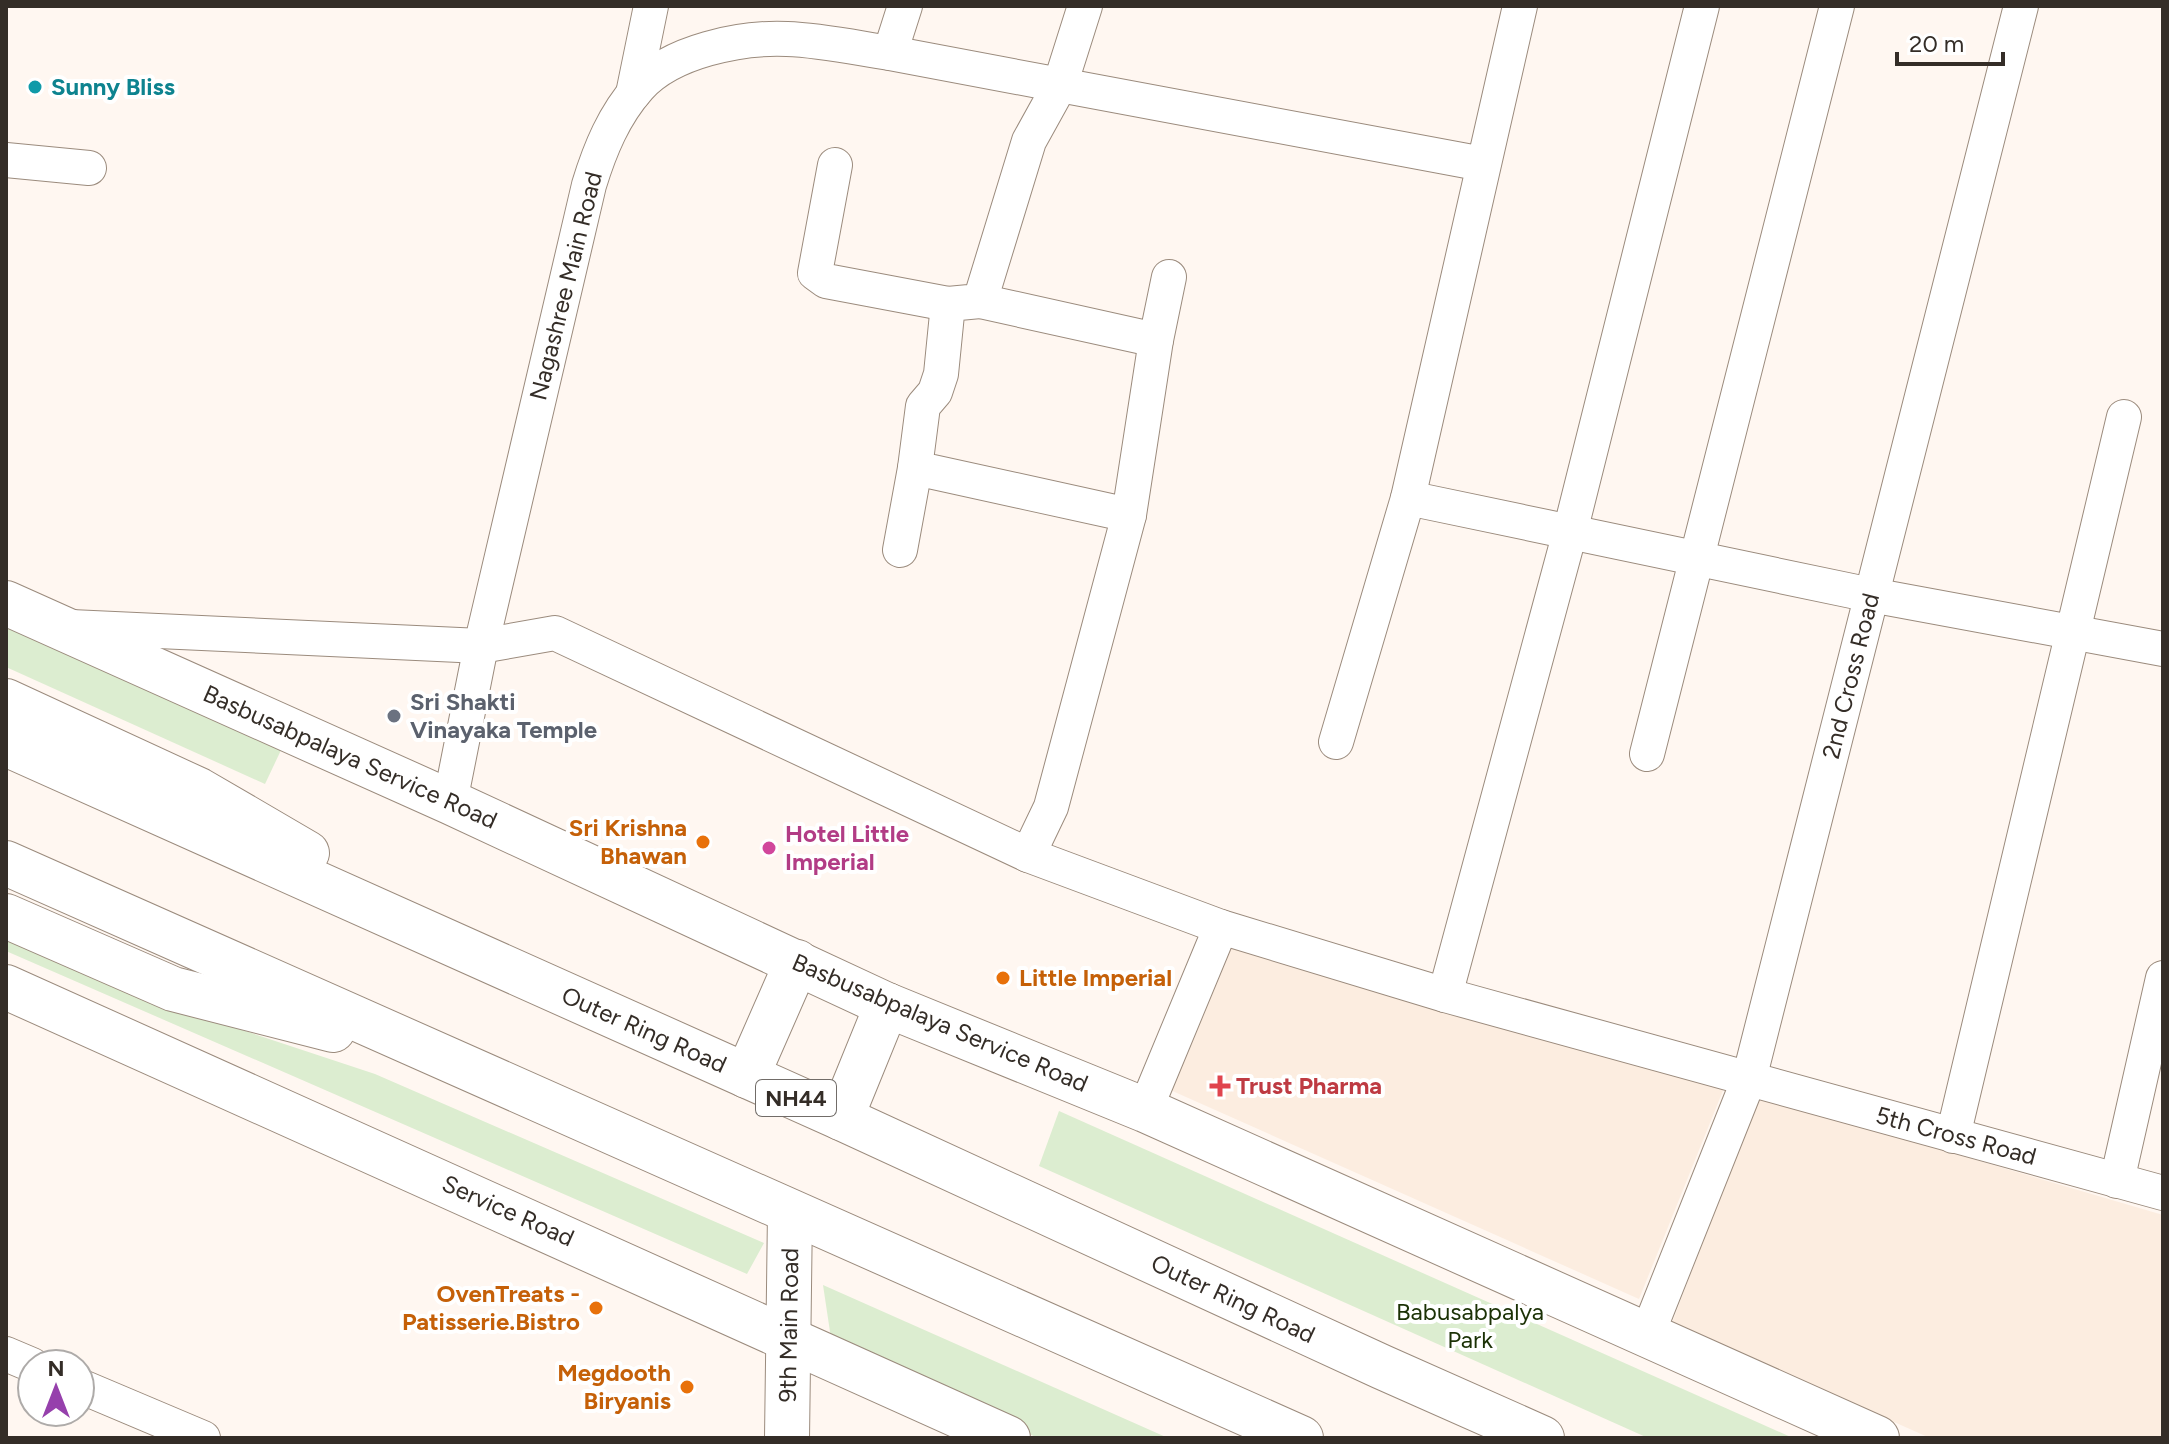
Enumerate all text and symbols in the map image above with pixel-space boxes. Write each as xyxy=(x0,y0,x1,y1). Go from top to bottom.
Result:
scale bar xyxy=(1897,16,2003,66)
text: 20 m xyxy=(1909,29,1964,58)
place label: Sunny Bliss xyxy=(51,72,175,101)
marker: Sunny Bliss xyxy=(26,78,44,96)
street label: Nagashree Main Road xyxy=(523,169,608,403)
street label: 2nd Cross Road xyxy=(1816,590,1885,762)
street label: Basbusabpalaya Service Road xyxy=(199,679,502,835)
place label: Sri Shakti Vinayaka Temple xyxy=(410,687,597,744)
marker: Sri Shakti Vinayaka Temple xyxy=(385,707,403,725)
place label: Sri Krishna Bhawan xyxy=(569,813,687,870)
place label: Hotel Little Imperial xyxy=(785,819,909,876)
marker: Sri Krishna Bhawan xyxy=(694,833,712,851)
marker: Hotel Little Imperial xyxy=(760,839,778,857)
street label: Basbusabpalaya Service Road xyxy=(788,947,1092,1098)
place label: Little Imperial xyxy=(1019,963,1172,992)
marker: Little Imperial xyxy=(994,969,1012,987)
street label: Outer Ring Road xyxy=(557,980,731,1079)
place label: Trust Pharma xyxy=(1236,1071,1382,1100)
marker: Trust Pharma xyxy=(1211,1077,1229,1095)
road number: NH44 xyxy=(756,1080,836,1116)
street label: 5th Cross Road xyxy=(1873,1100,2040,1171)
street label: Service Road xyxy=(438,1169,579,1253)
street label: 9th Main Road xyxy=(773,1247,804,1403)
street label: Outer Ring Road xyxy=(1147,1248,1320,1349)
place label: OvenTreats - Patisserie.Bistro xyxy=(402,1279,580,1336)
park label: Babusabpalya Park xyxy=(1396,1297,1544,1354)
marker: OvenTreats - Patisserie.Bistro xyxy=(587,1299,605,1317)
north arrow xyxy=(16,1348,96,1428)
text: N xyxy=(47,1355,65,1382)
place label: Megdooth Biryanis xyxy=(557,1358,671,1415)
marker: Megdooth Biryanis xyxy=(678,1378,696,1396)

